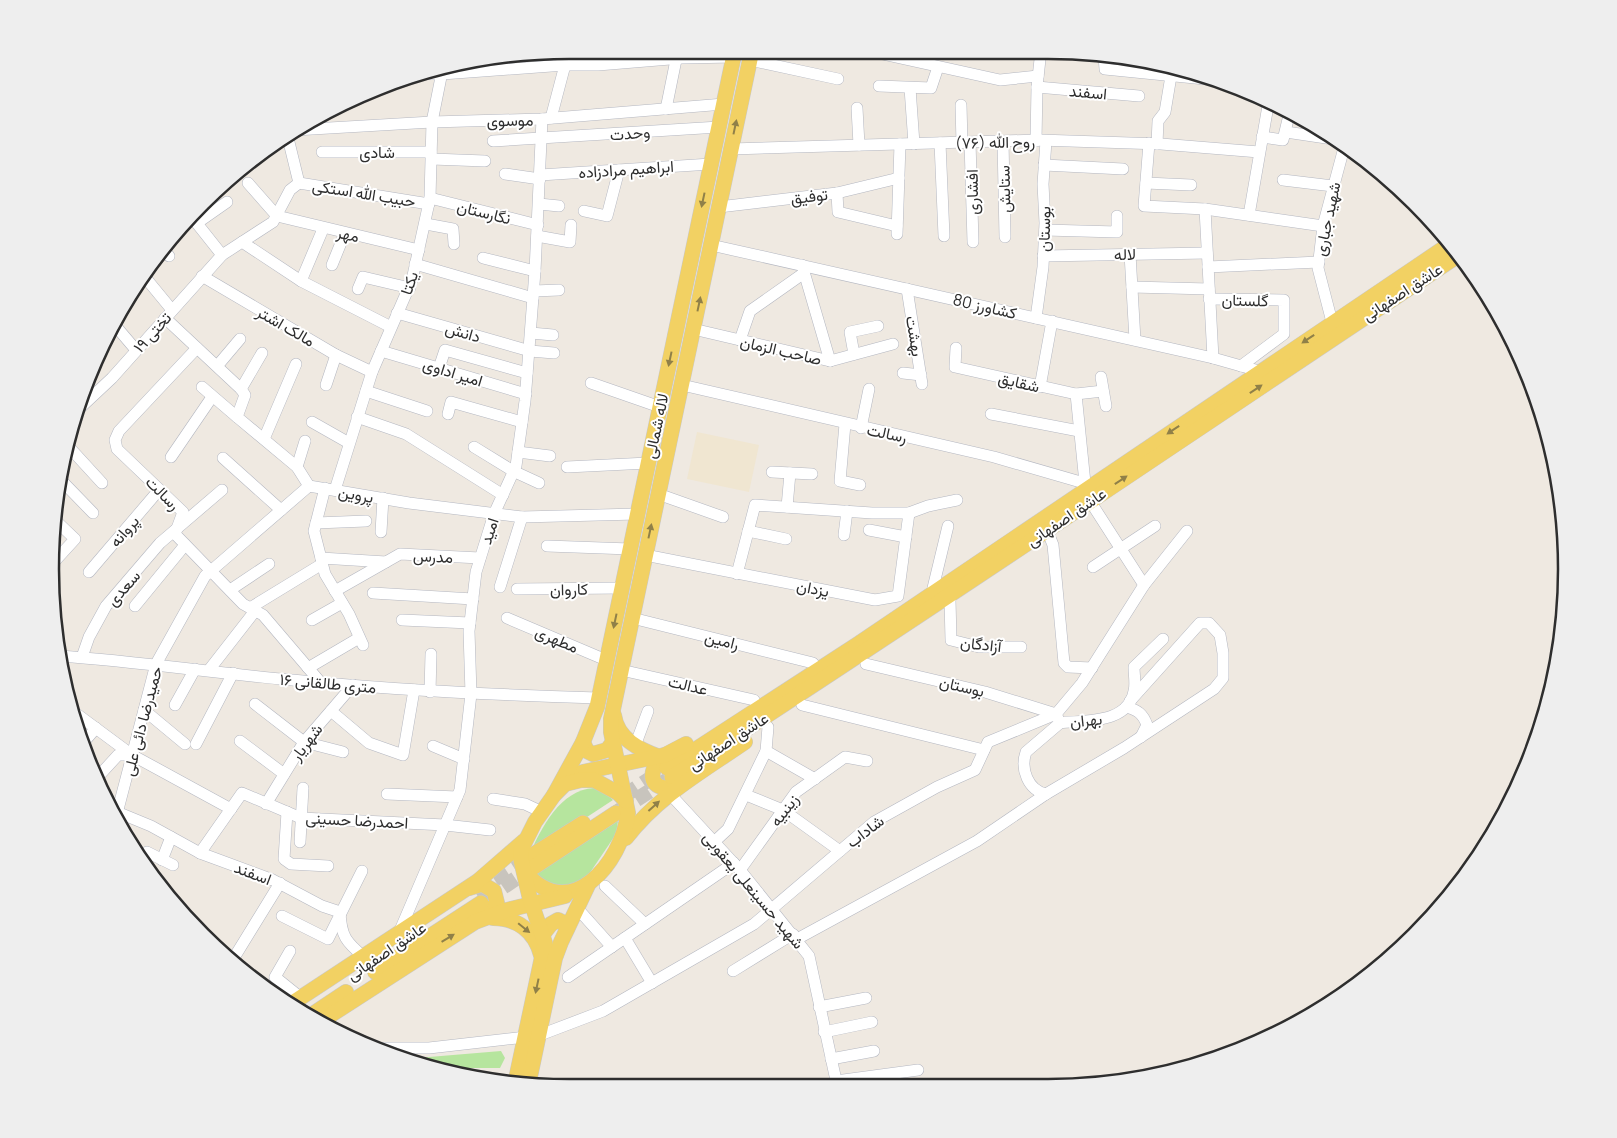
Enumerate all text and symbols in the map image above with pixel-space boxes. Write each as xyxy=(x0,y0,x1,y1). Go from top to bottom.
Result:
street label: اسفند xyxy=(1068,79,1108,105)
street label: موسوی xyxy=(486,109,534,131)
one-way arrow xyxy=(732,119,740,135)
street label: وحدت xyxy=(609,121,651,145)
street label: روح الله (۷۶) xyxy=(955,130,1035,155)
street label: شادی xyxy=(359,141,395,163)
street label: ابراهیم مرادزاده xyxy=(578,155,674,183)
street label: ستایش xyxy=(993,165,1015,213)
street label: افشاری xyxy=(961,169,983,215)
street label: حبیب الله استکی xyxy=(311,174,418,212)
street label: شهید جباری xyxy=(1308,180,1346,258)
street label: توفیق xyxy=(789,183,829,209)
one-way arrow xyxy=(699,193,707,208)
street label: نگارستان xyxy=(455,195,513,229)
street label: بوستان xyxy=(1033,206,1055,252)
street label: مهر xyxy=(334,221,361,247)
street label: لاله xyxy=(1114,243,1136,265)
street label: عاشق اصفهانی xyxy=(1358,258,1446,326)
street label: یکتا xyxy=(395,268,423,298)
street label: کشاورز 80 xyxy=(951,288,1019,324)
street label: گلستان xyxy=(1221,289,1269,311)
one-way arrow xyxy=(695,295,703,311)
street label: مالک اشتر xyxy=(252,300,319,351)
street label: تختی ۱۹ xyxy=(128,307,176,357)
street label: بهشت xyxy=(901,314,929,358)
street label: دانش xyxy=(443,317,483,347)
street label: صاحب الزمان xyxy=(738,330,824,370)
one-way arrow xyxy=(1301,334,1314,343)
street label: امیر اداوی xyxy=(420,352,486,392)
one-way arrow xyxy=(666,352,674,367)
street label: شقایق xyxy=(996,367,1042,397)
one-way arrow xyxy=(1249,384,1262,394)
street label: لاله شمالی xyxy=(638,391,674,461)
street label: رسالت xyxy=(865,418,909,448)
one-way arrow xyxy=(1166,425,1180,434)
street label: رسالت xyxy=(141,471,185,515)
one-way arrow xyxy=(1114,475,1128,485)
street label: پروین xyxy=(336,480,375,509)
street label: عاشق اصفهانی xyxy=(1022,482,1110,552)
street label: پروانه xyxy=(104,511,145,552)
street label: امید xyxy=(474,515,504,547)
one-way arrow xyxy=(647,523,655,539)
street label: مدرس xyxy=(412,544,454,568)
street label: سعدی xyxy=(101,565,145,611)
street label: یزدان xyxy=(795,574,831,602)
street label: کاروان xyxy=(550,578,588,600)
one-way arrow xyxy=(611,614,619,629)
street label: مطهری xyxy=(532,620,582,658)
street label: رامین xyxy=(703,625,741,655)
street label: آزادگان xyxy=(959,631,1004,657)
street label: حمیدرضا دائی علی xyxy=(117,663,167,778)
street label: ۱۶ متری طالقانی xyxy=(279,668,377,698)
street label: عدالت xyxy=(666,670,710,700)
street label: بوستان xyxy=(937,670,987,702)
street label: عاشق اصفهانی xyxy=(684,707,772,775)
street label: بهران xyxy=(1069,707,1103,733)
street label: شهریار xyxy=(284,719,327,766)
street label: زینبیه xyxy=(765,789,803,831)
one-way arrow xyxy=(647,800,659,812)
street label: احمدرضا حسینی xyxy=(305,806,409,834)
street label: شاداب xyxy=(842,810,888,852)
street label: شهید حسینعلی یعقوبی xyxy=(698,827,810,953)
street label: اسفند xyxy=(231,856,275,890)
street label: عاشق اصفهانی xyxy=(342,916,430,986)
one-way arrow xyxy=(517,922,530,933)
one-way arrow xyxy=(442,934,455,943)
one-way arrow xyxy=(533,978,541,994)

